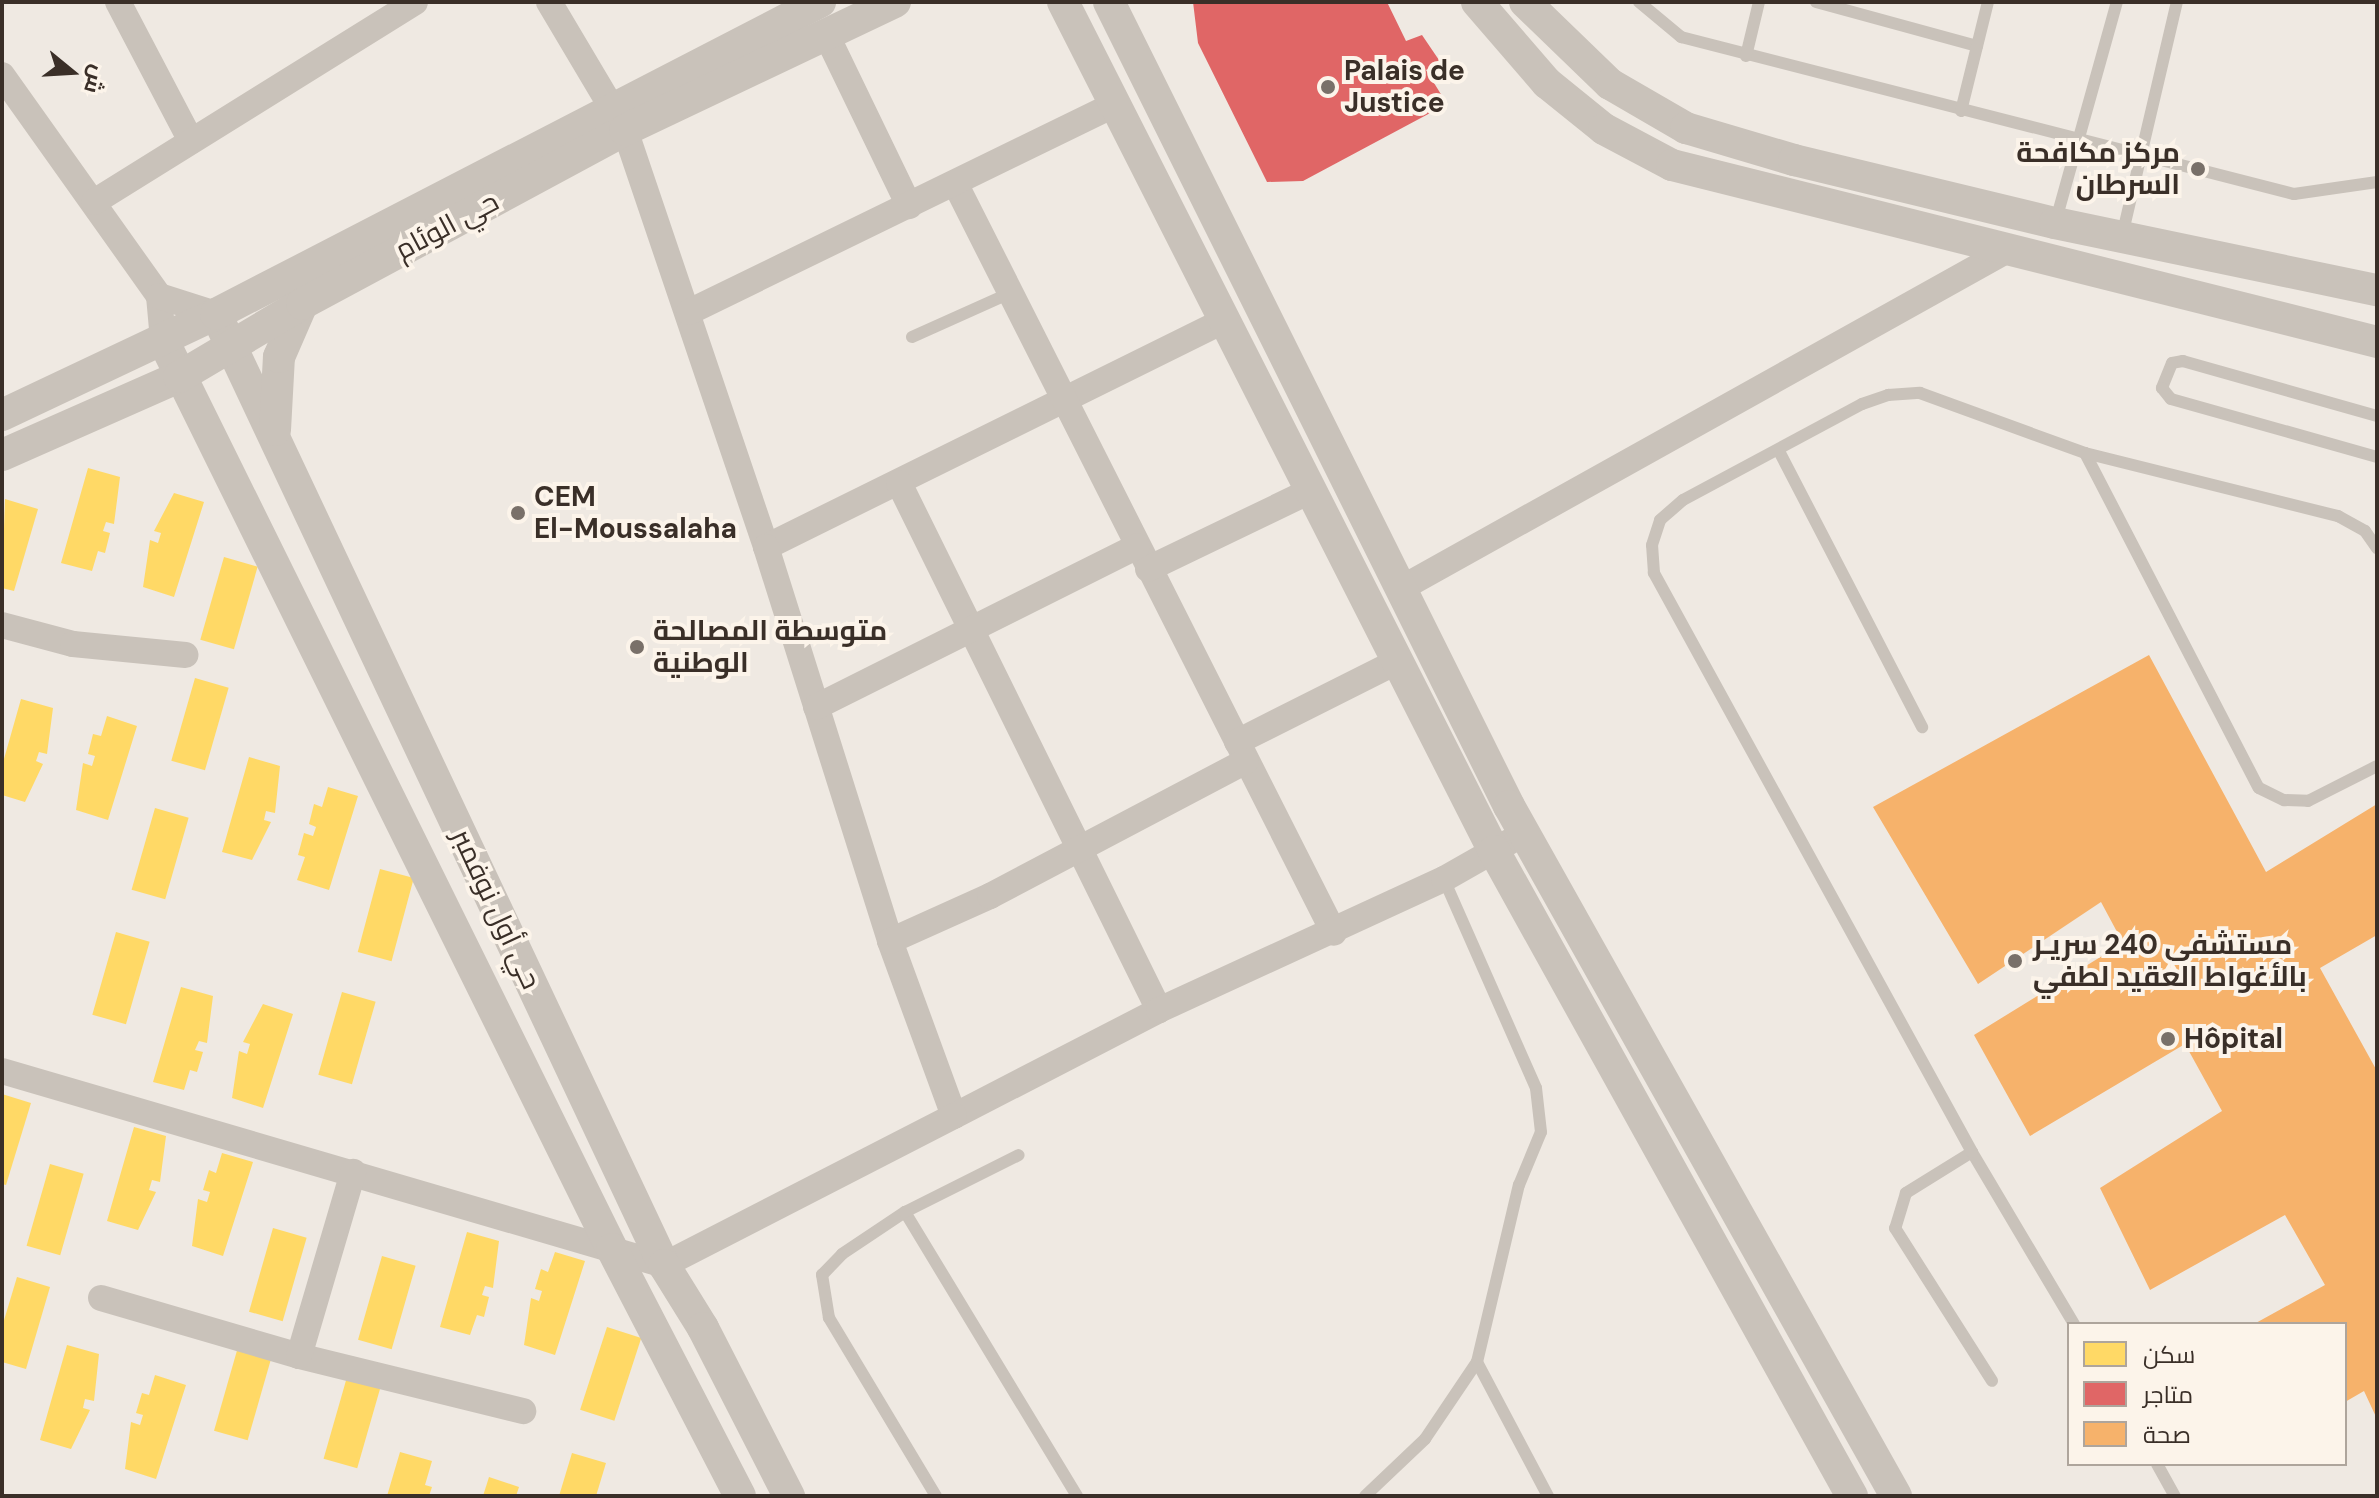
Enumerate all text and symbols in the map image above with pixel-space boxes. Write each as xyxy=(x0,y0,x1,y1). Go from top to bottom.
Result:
north arrow xyxy=(32,32,112,112)
place label: Palais de Justice xyxy=(1344,54,1465,120)
text: ش xyxy=(77,62,113,97)
marker: Palais de Justice xyxy=(1319,78,1337,96)
place label: مركز مكافحة السرطان xyxy=(2016,136,2180,202)
marker: مركز مكافحة السرطان xyxy=(2187,158,2209,180)
street label: حي الوئام xyxy=(389,185,505,267)
place label: CEM El-Moussalaha xyxy=(534,480,737,546)
marker: CEM El-Moussalaha xyxy=(509,504,527,522)
place label: متوسطة المصالحة الوطنية xyxy=(653,614,887,680)
marker: متوسطة المصالحة الوطنية xyxy=(628,638,646,656)
street label: حي أول نوفمبر xyxy=(444,824,548,994)
place label: مستشفى 240 سريـر بالأغواط العقيد لطفي xyxy=(2033,928,2307,994)
marker: مستشفى 240 سريـر بالأغواط العقيد لطفي xyxy=(2004,950,2026,972)
place label: Hôpital xyxy=(2184,1022,2283,1056)
marker: Hôpital xyxy=(2159,1030,2177,1048)
legend xyxy=(2067,1322,2347,1466)
text: سكن xyxy=(2143,1339,2195,1370)
text: متاجر xyxy=(2143,1379,2193,1410)
text: صحة xyxy=(2143,1419,2191,1450)

